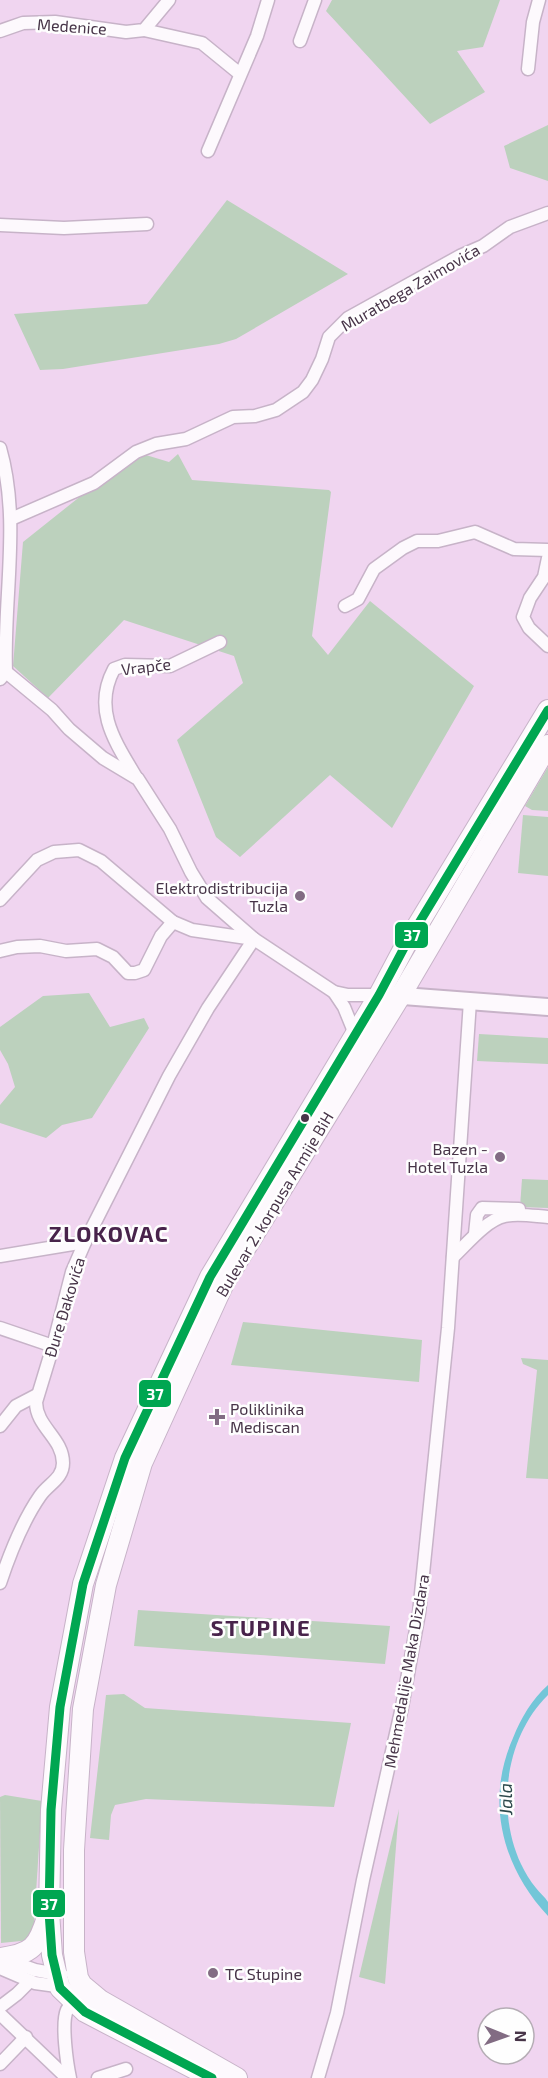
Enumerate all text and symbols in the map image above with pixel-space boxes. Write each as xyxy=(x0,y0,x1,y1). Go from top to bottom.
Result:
street label: Medenice xyxy=(36,14,108,38)
street label: Muratbega Zaimovića xyxy=(337,239,483,335)
street label: Vrapče xyxy=(120,654,172,678)
place label: Elektrodistribucija Tuzla xyxy=(156,878,288,915)
marker: Elektrodistribucija Tuzla xyxy=(293,889,307,903)
line badge: 37 xyxy=(394,921,429,949)
text: 37 xyxy=(403,925,421,944)
street label: Bulevar 2. korpusa Armije BiH xyxy=(211,1108,338,1300)
unlabelled marker xyxy=(299,1112,311,1124)
place label: Bazen - Hotel Tuzla xyxy=(407,1139,488,1176)
marker: Bazen - Hotel Tuzla xyxy=(493,1150,507,1164)
district label: ZLOKOVAC xyxy=(49,1220,169,1246)
street label: Đure Đakovića xyxy=(40,1255,88,1359)
line badge: 37 xyxy=(138,1379,172,1408)
text: 37 xyxy=(146,1384,164,1403)
place label: Poliklinika Mediscan xyxy=(230,1399,304,1436)
marker: Poliklinika Mediscan xyxy=(208,1408,226,1426)
street label: Mehmedalije Maka Dizdara xyxy=(380,1573,433,1770)
district label: STUPINE xyxy=(211,1614,311,1640)
water label: Jala xyxy=(494,1783,516,1816)
line badge: 37 xyxy=(32,1889,66,1918)
text: 37 xyxy=(40,1894,58,1913)
place label: TC Stupine xyxy=(225,1964,302,1983)
marker: TC Stupine xyxy=(206,1966,220,1980)
north arrow xyxy=(476,2006,536,2066)
text: N xyxy=(512,2030,531,2042)

